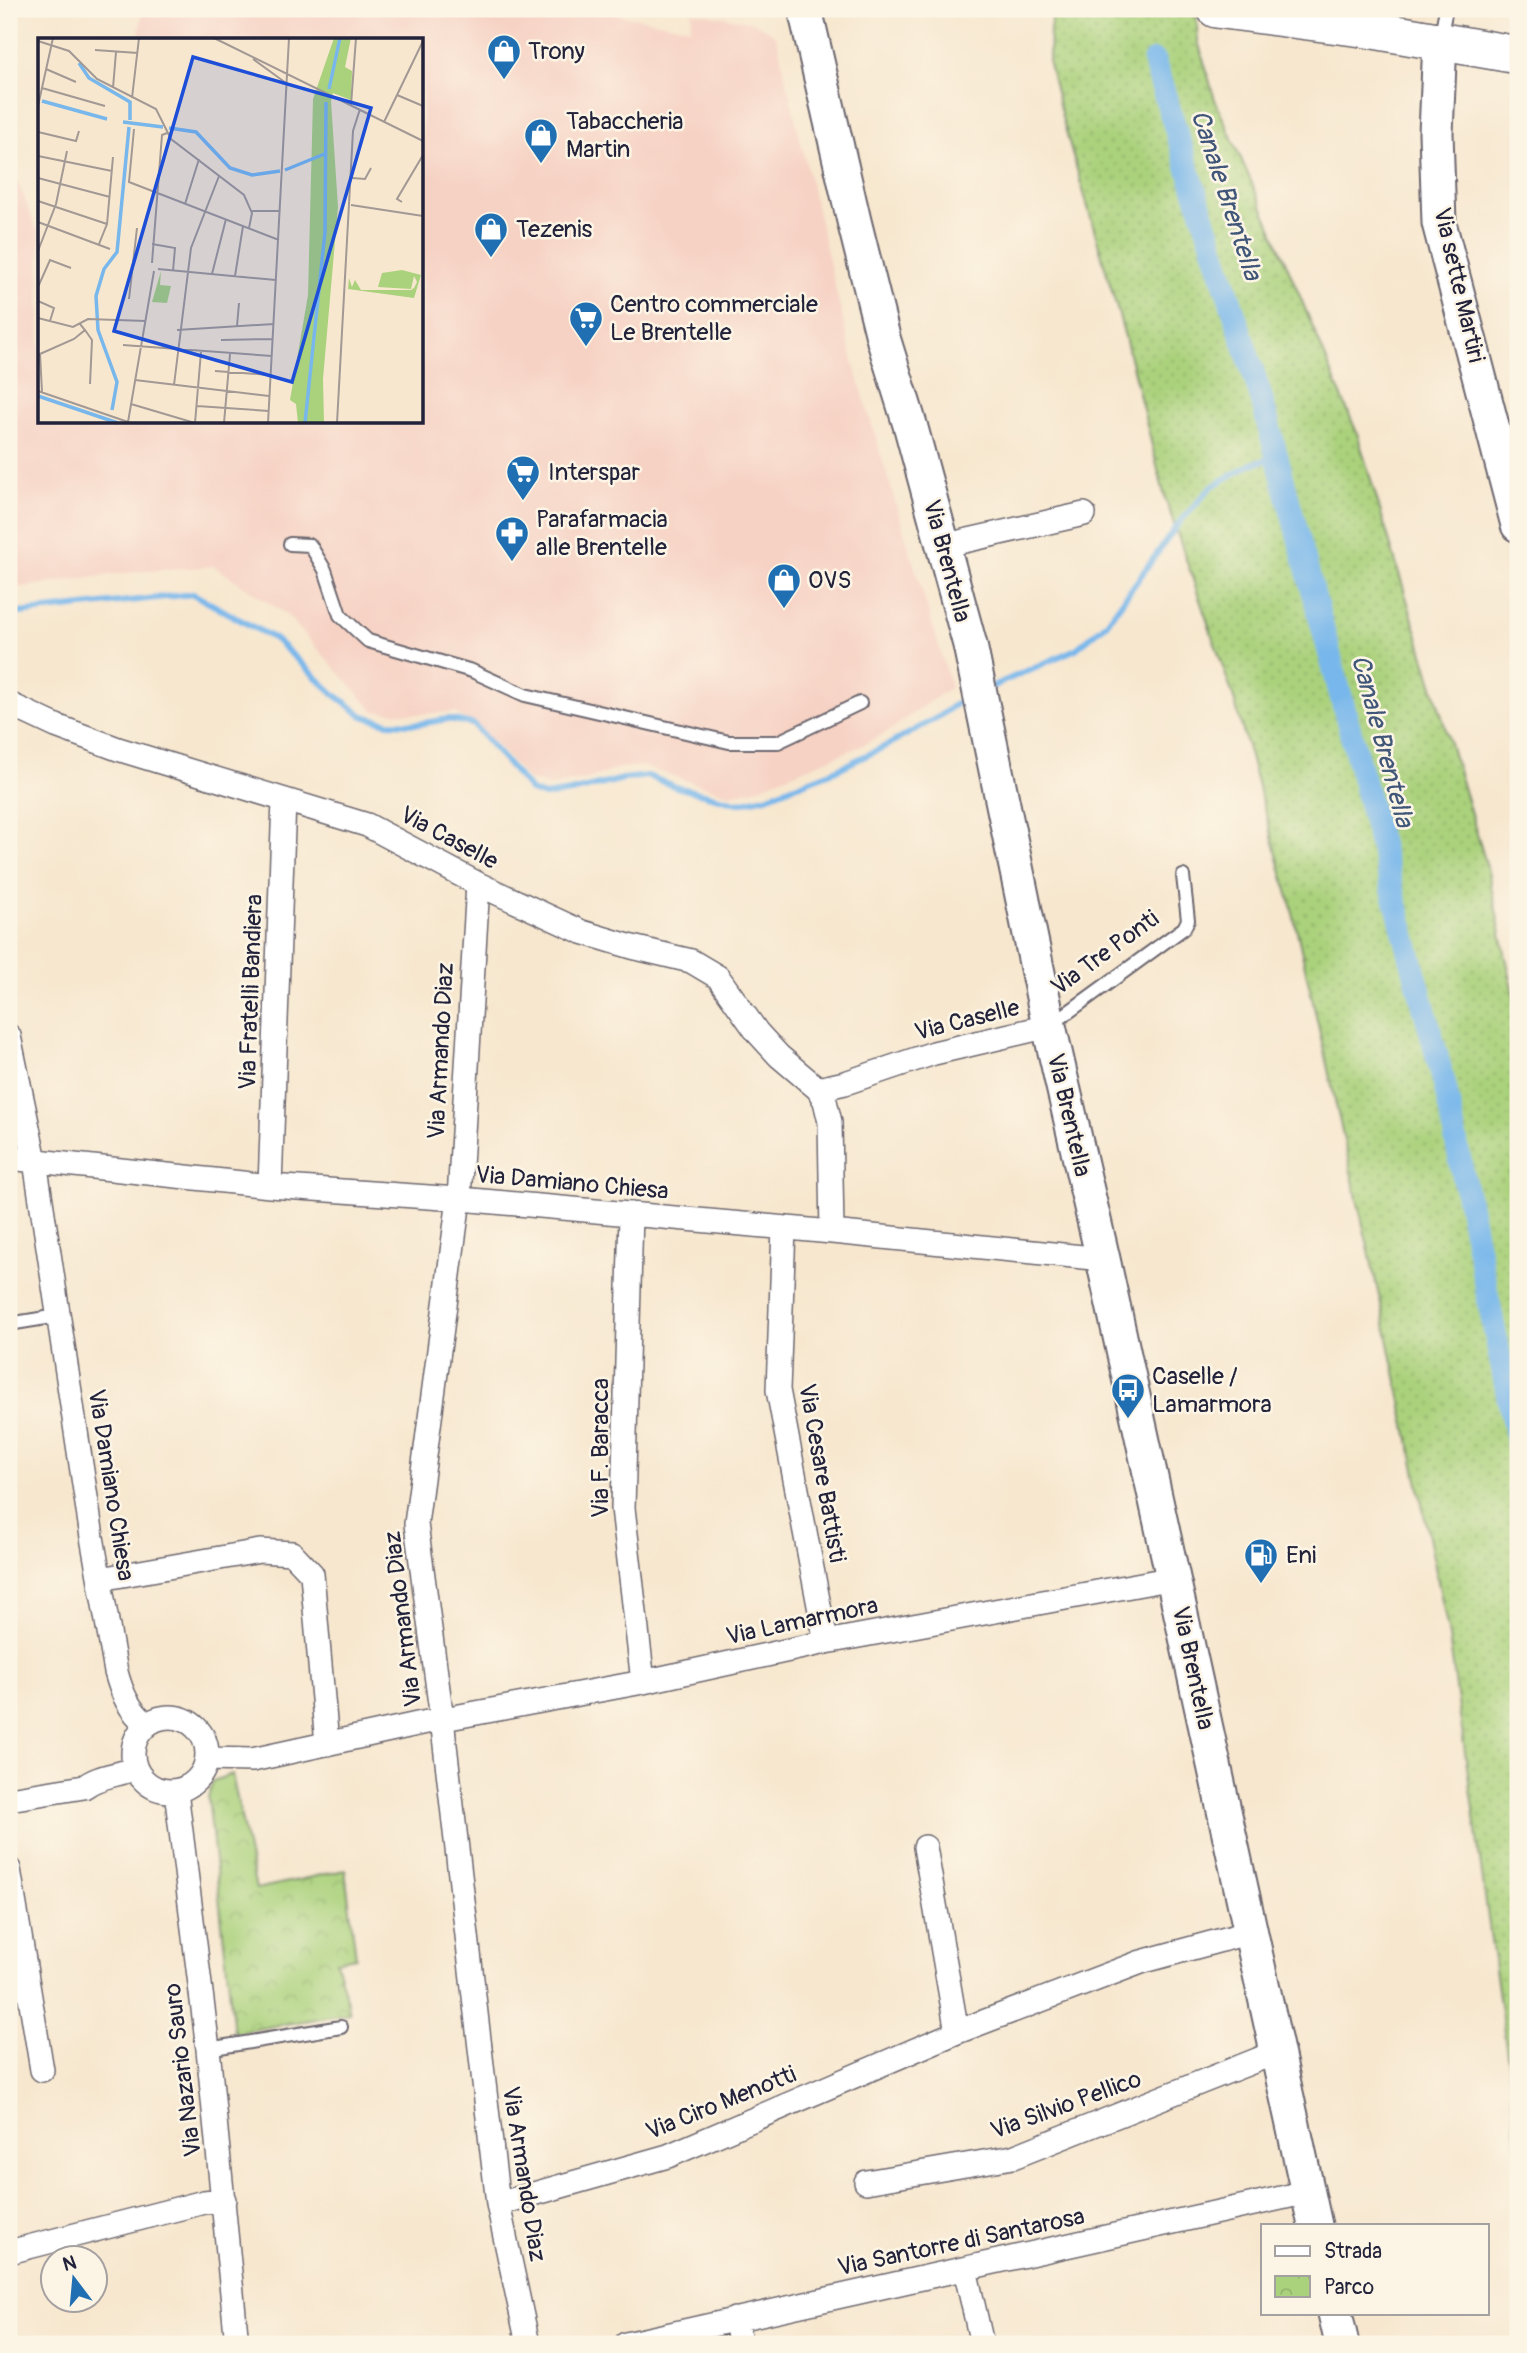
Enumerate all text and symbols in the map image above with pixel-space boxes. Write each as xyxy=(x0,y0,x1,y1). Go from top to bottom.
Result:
shop icon: Trony xyxy=(485,32,523,81)
place label: Trony xyxy=(528,37,585,66)
inset map xyxy=(38,38,424,424)
water label: Canale Brentella xyxy=(1183,106,1269,286)
place label: Tabaccheria Martin xyxy=(566,107,683,164)
shop icon: Tabaccheria Martin xyxy=(522,116,560,165)
street label: Via sette Martiri xyxy=(1427,205,1491,365)
shop icon: Tezenis xyxy=(472,210,510,259)
place label: Tezenis xyxy=(516,215,592,244)
place label: Centro commerciale Le Brentelle xyxy=(610,290,818,347)
supermarket icon: Centro commerciale Le Brentelle xyxy=(567,299,605,348)
supermarket icon: Interspar xyxy=(504,453,542,502)
place label: Interspar xyxy=(548,458,640,487)
street label: Via Brentella xyxy=(917,497,977,625)
place label: Parafarmacia alle Brentelle xyxy=(536,505,668,562)
pharmacy icon: Parafarmacia alle Brentelle xyxy=(493,514,531,563)
shop icon: OVS xyxy=(765,561,803,610)
place label: OVS xyxy=(808,566,852,595)
water label: Canale Brentella xyxy=(1344,651,1421,832)
street label: Via Caselle xyxy=(395,800,503,876)
street label: Via Fratelli Bandiera xyxy=(233,894,269,1090)
street label: Via Tre Ponti xyxy=(1046,904,1164,1002)
street label: Via Armando Diaz xyxy=(422,962,460,1140)
street label: Via Caselle xyxy=(912,993,1022,1047)
street label: Via Brentella xyxy=(1041,1051,1097,1179)
street label: Via Damiano Chiesa xyxy=(474,1160,670,1206)
place label: Caselle / Lamarmora xyxy=(1152,1362,1272,1419)
bus stop icon: Caselle / Lamarmora xyxy=(1109,1371,1147,1420)
street label: Via F. Baracca xyxy=(586,1378,615,1518)
street label: Via Cesare Battisti xyxy=(792,1381,852,1565)
street label: Via Damiano Chiesa xyxy=(82,1387,140,1583)
street label: Via Armando Diaz xyxy=(378,1529,428,1709)
fuel station icon: Eni xyxy=(1242,1536,1280,1585)
place label: Eni xyxy=(1286,1541,1316,1570)
street label: Via Lamarmora xyxy=(723,1591,881,1651)
street label: Via Brentella xyxy=(1166,1604,1220,1732)
street label: Via Nazario Sauro xyxy=(158,1981,208,2158)
street label: Via Ciro Menotti xyxy=(642,2060,800,2146)
street label: Via Silvio Pellico xyxy=(987,2064,1145,2146)
street label: Via Armando Diaz xyxy=(496,2084,552,2264)
street label: Via Santorre di Santarosa xyxy=(835,2202,1087,2282)
legend xyxy=(1261,2224,1488,2314)
text: Strada xyxy=(1324,2238,1382,2265)
north arrow xyxy=(38,2244,108,2314)
text: N xyxy=(60,2250,79,2277)
text: Parco xyxy=(1324,2274,1374,2301)

